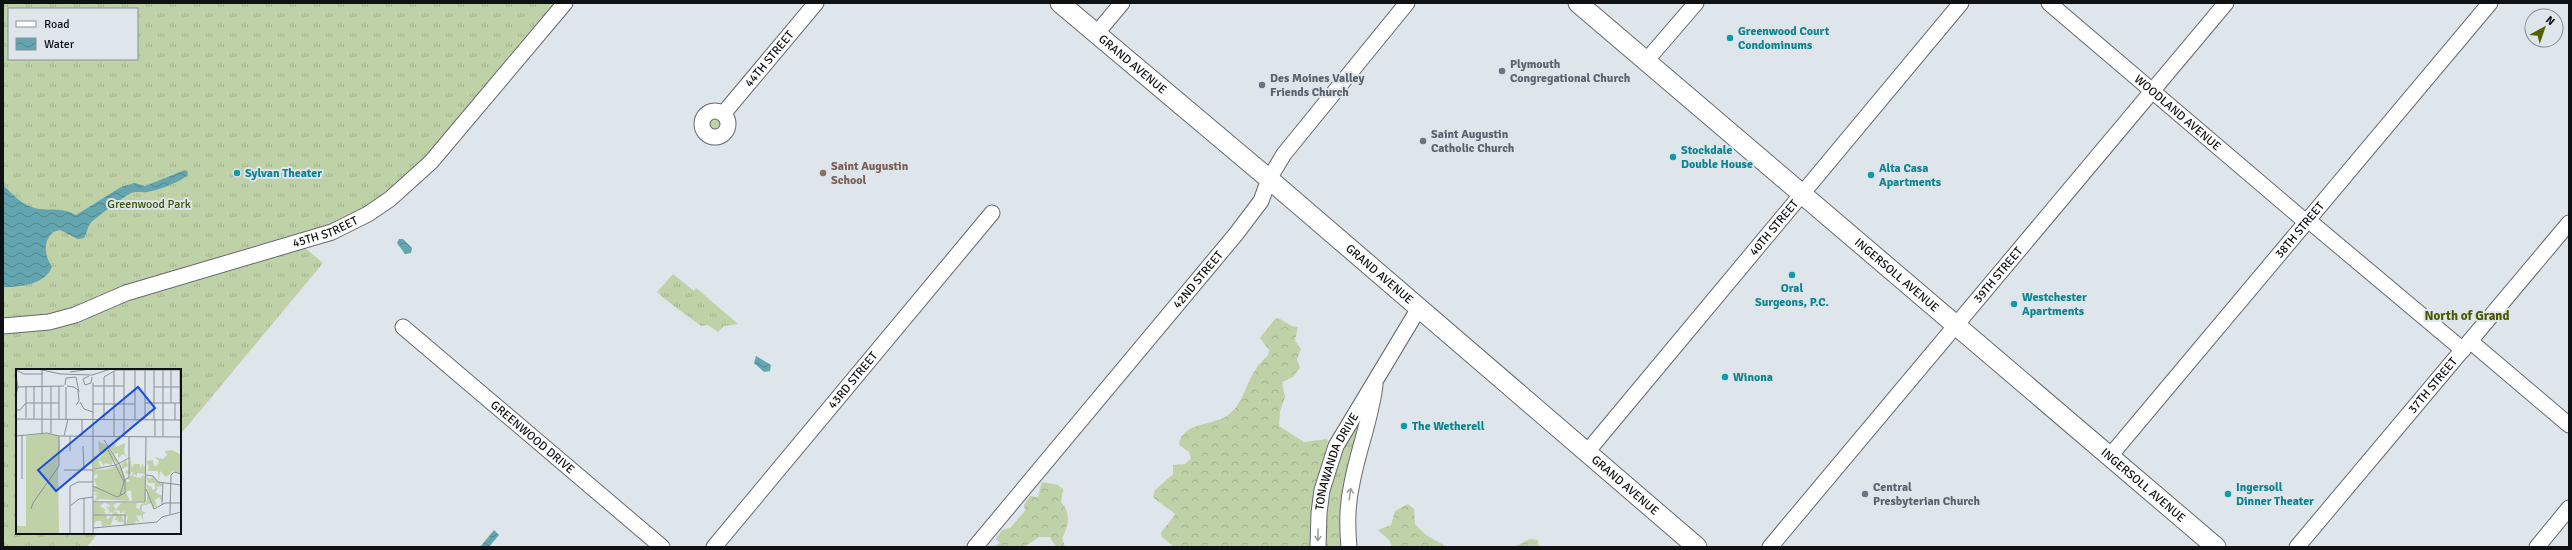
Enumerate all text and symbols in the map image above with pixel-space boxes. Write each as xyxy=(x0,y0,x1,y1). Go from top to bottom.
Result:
legend xyxy=(8,8,138,60)
north arrow xyxy=(2524,8,2564,48)
text: N xyxy=(2543,13,2557,28)
text: Road xyxy=(44,17,70,32)
place label: Greenwood Court Condominums xyxy=(1738,24,1830,53)
street label: 44TH STREET xyxy=(741,28,797,90)
street label: GRAND AVENUE xyxy=(1096,31,1170,97)
marker: Greenwood Court Condominums xyxy=(1725,33,1735,43)
text: Water xyxy=(44,37,75,52)
place label: Plymouth Congregational Church xyxy=(1510,57,1631,86)
marker: Plymouth Congregational Church xyxy=(1497,66,1507,76)
place label: Des Moines Valley Friends Church xyxy=(1270,71,1364,100)
street label: WOODLAND AVENUE xyxy=(2131,71,2224,154)
marker: Des Moines Valley Friends Church xyxy=(1257,80,1267,90)
place label: Saint Augustin Catholic Church xyxy=(1431,127,1515,156)
marker: Saint Augustin Catholic Church xyxy=(1418,136,1428,146)
place label: Stockdale Double House xyxy=(1681,143,1753,172)
marker: Stockdale Double House xyxy=(1668,152,1678,162)
place label: Saint Augustin School xyxy=(831,159,909,188)
place label: Alta Casa Apartments xyxy=(1879,161,1942,190)
place label: Sylvan Theater xyxy=(245,166,322,181)
marker: Sylvan Theater xyxy=(232,168,242,178)
marker: Saint Augustin School xyxy=(818,168,828,178)
marker: Alta Casa Apartments xyxy=(1866,170,1876,180)
street label: 40TH STREET xyxy=(1746,196,1802,259)
park label: Greenwood Park xyxy=(107,197,191,212)
street label: 38TH STREET xyxy=(2272,199,2327,261)
street label: 45TH STREET xyxy=(291,213,360,251)
street label: INGERSOLL AVENUE xyxy=(1852,235,1942,315)
street label: GRAND AVENUE xyxy=(1343,241,1417,307)
street label: 39TH STREET xyxy=(1970,244,2026,306)
street label: 42ND STREET xyxy=(1170,248,1226,312)
marker: Oral Surgeons, P.C. xyxy=(1787,270,1797,280)
place label: Oral Surgeons, P.C. xyxy=(1755,281,1829,310)
place label: Westchester Apartments xyxy=(2022,290,2087,319)
marker: Westchester Apartments xyxy=(2009,299,2019,309)
district label: North of Grand xyxy=(2425,308,2509,324)
street label: 43RD STREET xyxy=(825,349,881,412)
street label: 37TH STREET xyxy=(2405,354,2461,416)
inset map xyxy=(16,369,181,534)
place label: Winona xyxy=(1733,370,1773,385)
marker: Winona xyxy=(1720,372,1730,382)
street label: GREENWOOD DRIVE xyxy=(488,397,578,477)
street label: TONAWANDA DRIVE xyxy=(1312,410,1362,511)
place label: The Wetherell xyxy=(1412,419,1485,434)
marker: The Wetherell xyxy=(1399,421,1409,431)
street label: INGERSOLL AVENUE xyxy=(2098,445,2189,525)
street label: GRAND AVENUE xyxy=(1588,452,1662,519)
place label: Central Presbyterian Church xyxy=(1873,480,1981,509)
place label: Ingersoll Dinner Theater xyxy=(2236,480,2314,509)
one-way arrow xyxy=(1346,488,1354,501)
marker: Central Presbyterian Church xyxy=(1860,489,1870,499)
marker: Ingersoll Dinner Theater xyxy=(2223,489,2233,499)
one-way arrow xyxy=(1314,528,1322,541)

